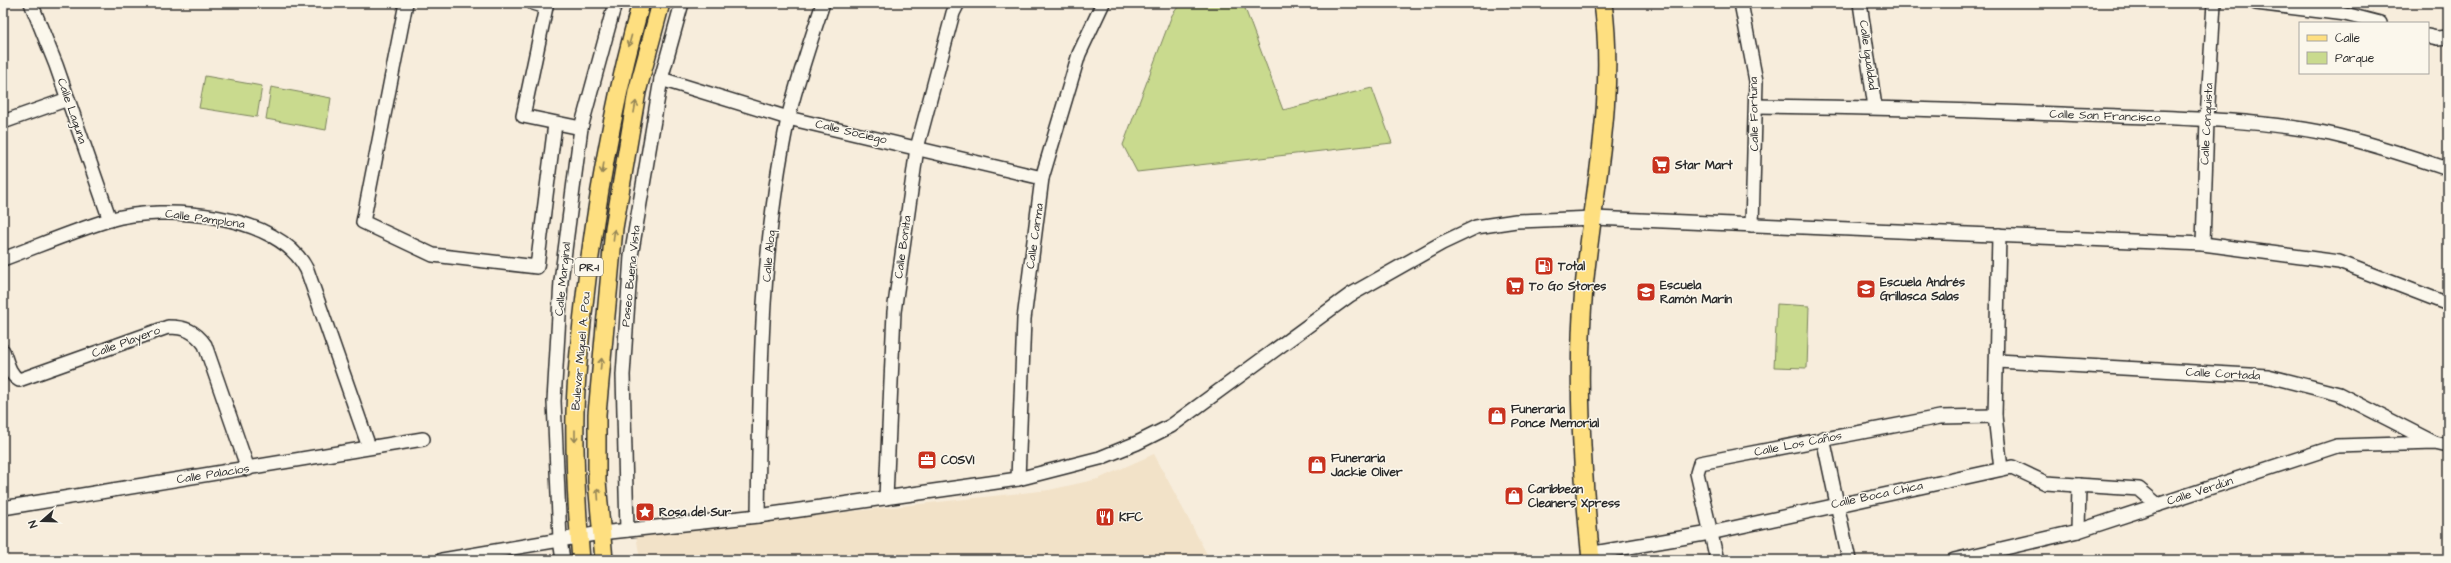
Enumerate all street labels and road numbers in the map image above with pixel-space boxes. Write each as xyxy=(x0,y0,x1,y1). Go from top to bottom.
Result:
street label: Calle Igualdad xyxy=(1854,19,1881,91)
street label: Calle Laguna xyxy=(52,76,91,146)
street label: Calle Fortuna xyxy=(1745,77,1763,151)
street label: Calle Conquista xyxy=(2196,83,2218,165)
street label: Calle San Francisco xyxy=(2049,106,2161,126)
street label: Calle Sociego xyxy=(813,116,889,150)
street label: Calle Carma xyxy=(1022,202,1048,270)
street label: Calle Pamplona xyxy=(164,205,246,233)
street label: Calle Bonita xyxy=(890,214,916,280)
street label: Paseo Buena Vista xyxy=(617,224,645,328)
street label: Calle Aloq xyxy=(758,229,780,283)
street label: Calle Marginal xyxy=(551,241,576,317)
road number: PR-1 xyxy=(575,258,603,276)
street label: Bulevar Miguel A. Pou xyxy=(567,291,596,411)
street label: Calle Playero xyxy=(89,322,163,363)
street label: Calle Cortada xyxy=(2185,364,2261,384)
street label: Calle Los Caños xyxy=(1753,427,1843,461)
street label: Calle Palacios xyxy=(175,460,251,488)
street label: Calle Verdún xyxy=(2165,472,2235,510)
street label: Calle Boca Chica xyxy=(1830,477,1924,513)

